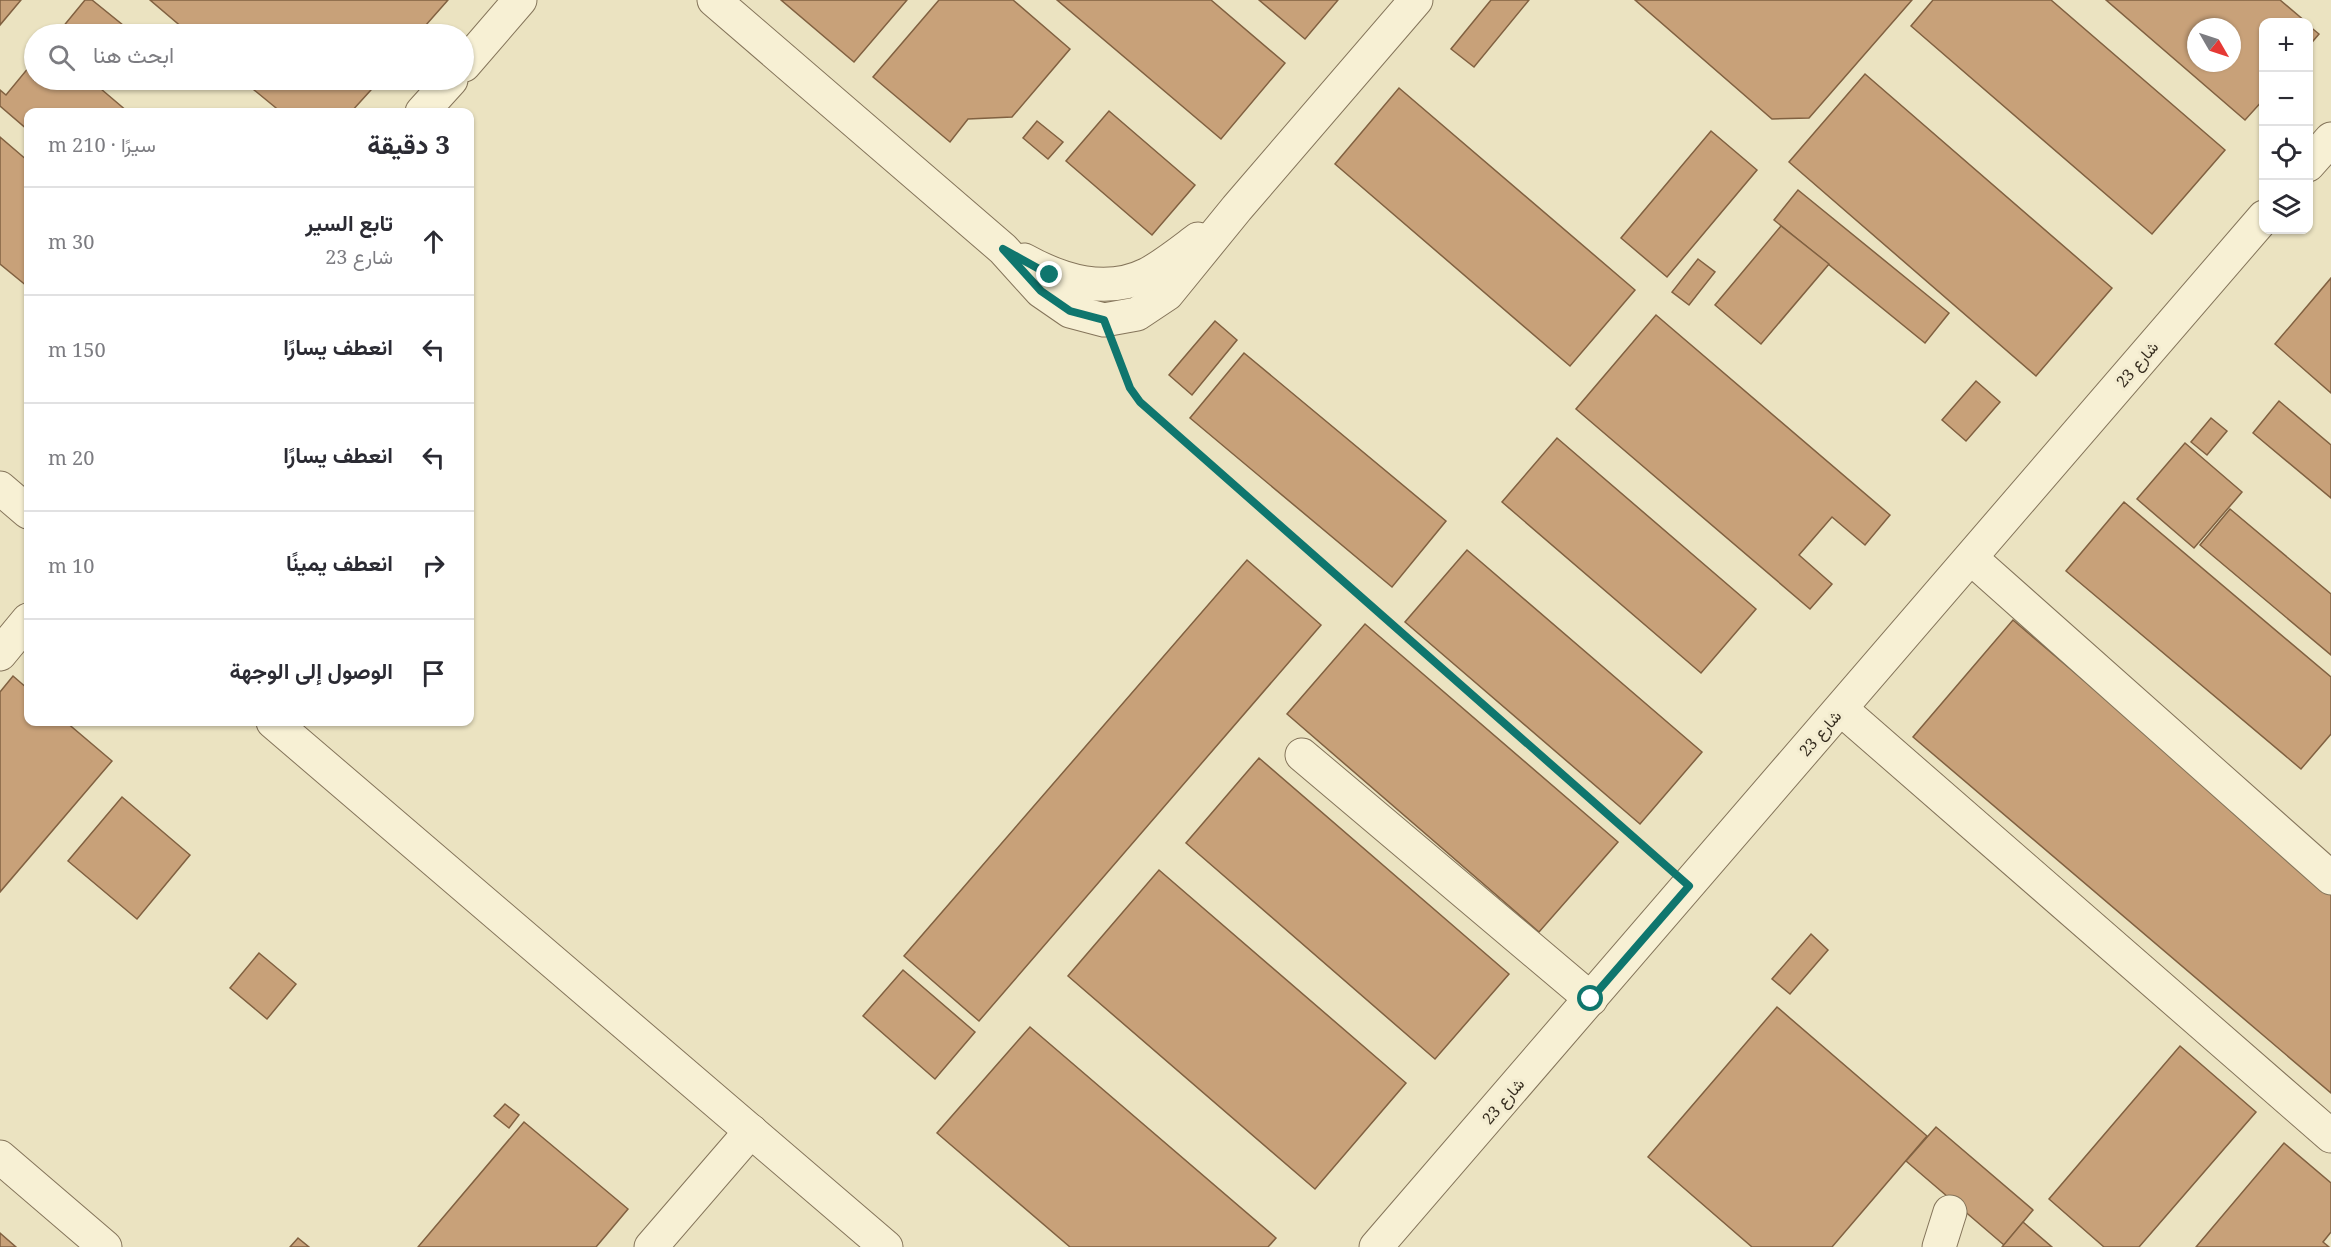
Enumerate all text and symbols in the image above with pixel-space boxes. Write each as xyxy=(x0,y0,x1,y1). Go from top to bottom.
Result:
north arrow xyxy=(2187,18,2241,72)
map controls xyxy=(2259,18,2313,234)
button: + xyxy=(2259,18,2313,72)
search box xyxy=(24,24,474,90)
text: ابحث هنا xyxy=(93,39,174,69)
icon: search xyxy=(45,41,78,74)
button: − xyxy=(2259,72,2313,126)
text: 3 دقيقة xyxy=(367,126,450,162)
button: locate xyxy=(2259,126,2313,180)
text: سيرًا · 210 m xyxy=(48,131,156,158)
button: layers xyxy=(2259,180,2313,234)
text: تابع السير xyxy=(305,207,393,237)
icon: ahead xyxy=(417,225,450,258)
text: 30 m xyxy=(48,228,94,255)
text: شارع 23 xyxy=(325,243,393,270)
route end xyxy=(1036,261,1062,287)
text: انعطف يسارًا xyxy=(283,331,393,361)
icon: left xyxy=(417,333,450,366)
text: 150 m xyxy=(48,336,106,363)
street label: شارع 23 xyxy=(2111,336,2164,392)
text: انعطف يسارًا xyxy=(283,439,393,469)
icon: left xyxy=(417,441,450,474)
text: 20 m xyxy=(48,444,94,471)
text: انعطف يمينًا xyxy=(286,547,393,577)
icon: right xyxy=(417,549,450,582)
text: 10 m xyxy=(48,552,94,579)
text: الوصول إلى الوجهة xyxy=(229,655,393,685)
icon: arrive xyxy=(417,657,450,690)
street label: شارع 23 xyxy=(1794,705,1847,761)
route start xyxy=(1577,985,1603,1011)
street label: شارع 23 xyxy=(1477,1073,1530,1129)

